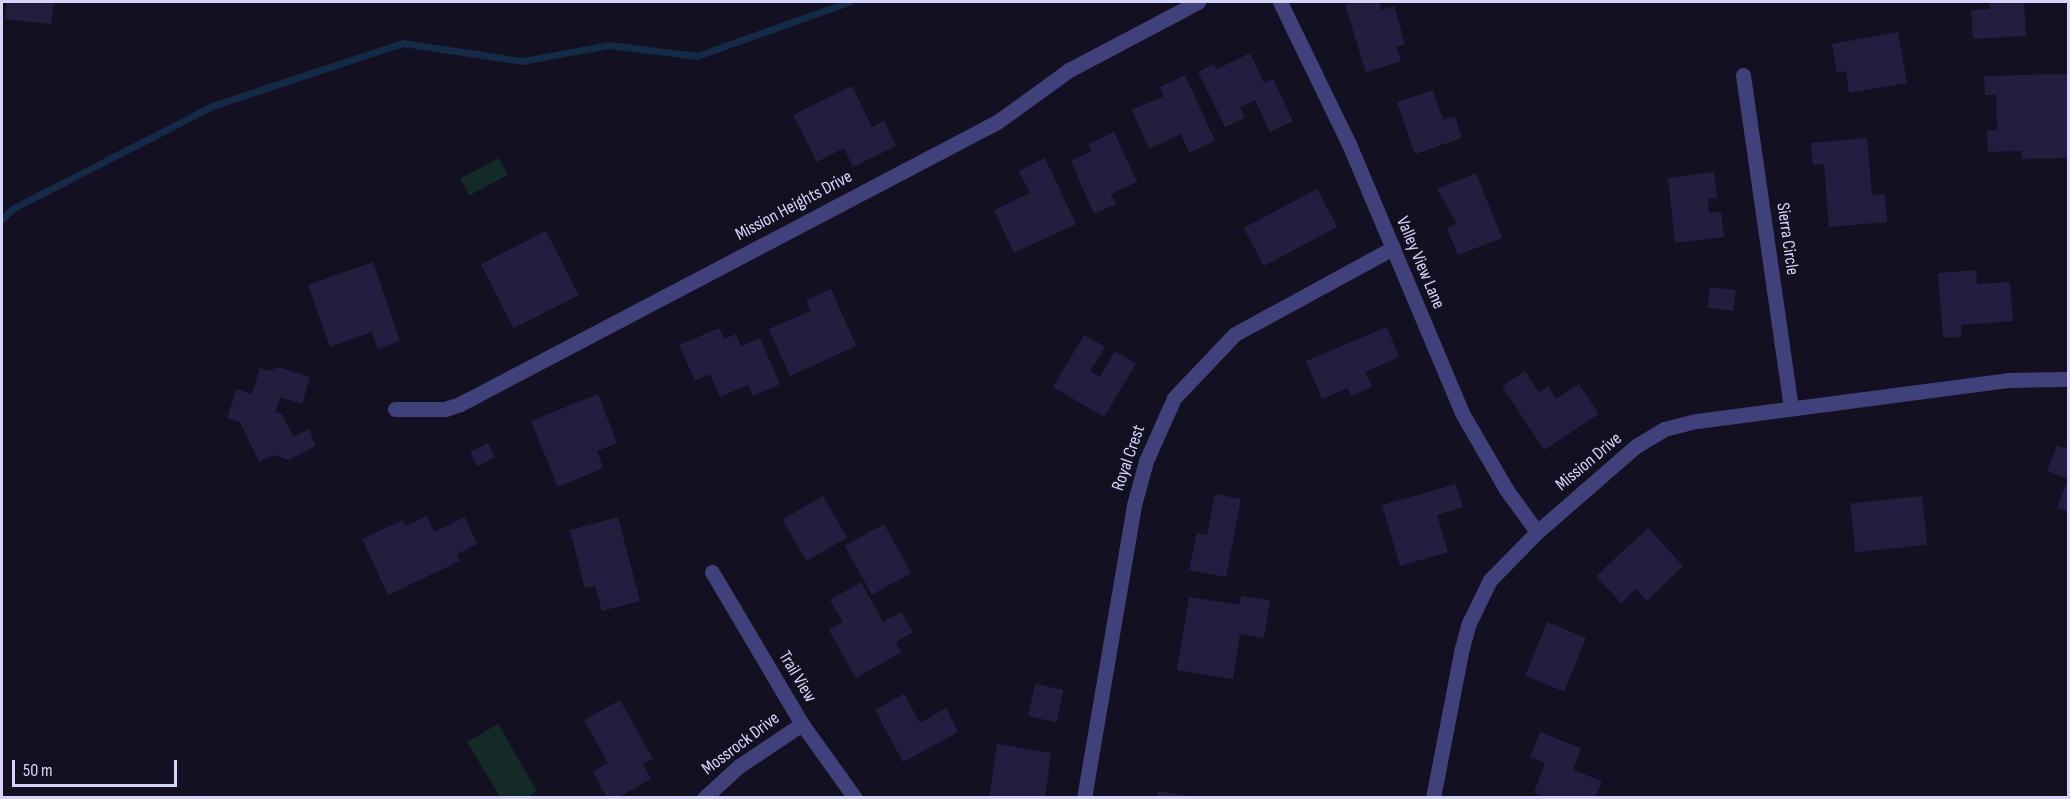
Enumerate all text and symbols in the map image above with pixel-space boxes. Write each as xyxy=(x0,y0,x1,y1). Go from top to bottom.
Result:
street label: Mission Heights Drive xyxy=(732,166,856,246)
street label: Sierra Circle xyxy=(1771,201,1803,277)
street label: Valley View Lane xyxy=(1391,214,1449,312)
street label: Royal Crest xyxy=(1108,422,1150,494)
street label: Mission Drive xyxy=(1552,428,1626,496)
street label: Trail View xyxy=(773,647,821,707)
street label: Mossrock Drive xyxy=(698,708,784,780)
scale bar xyxy=(15,748,180,786)
text: 50 m xyxy=(23,760,53,781)

